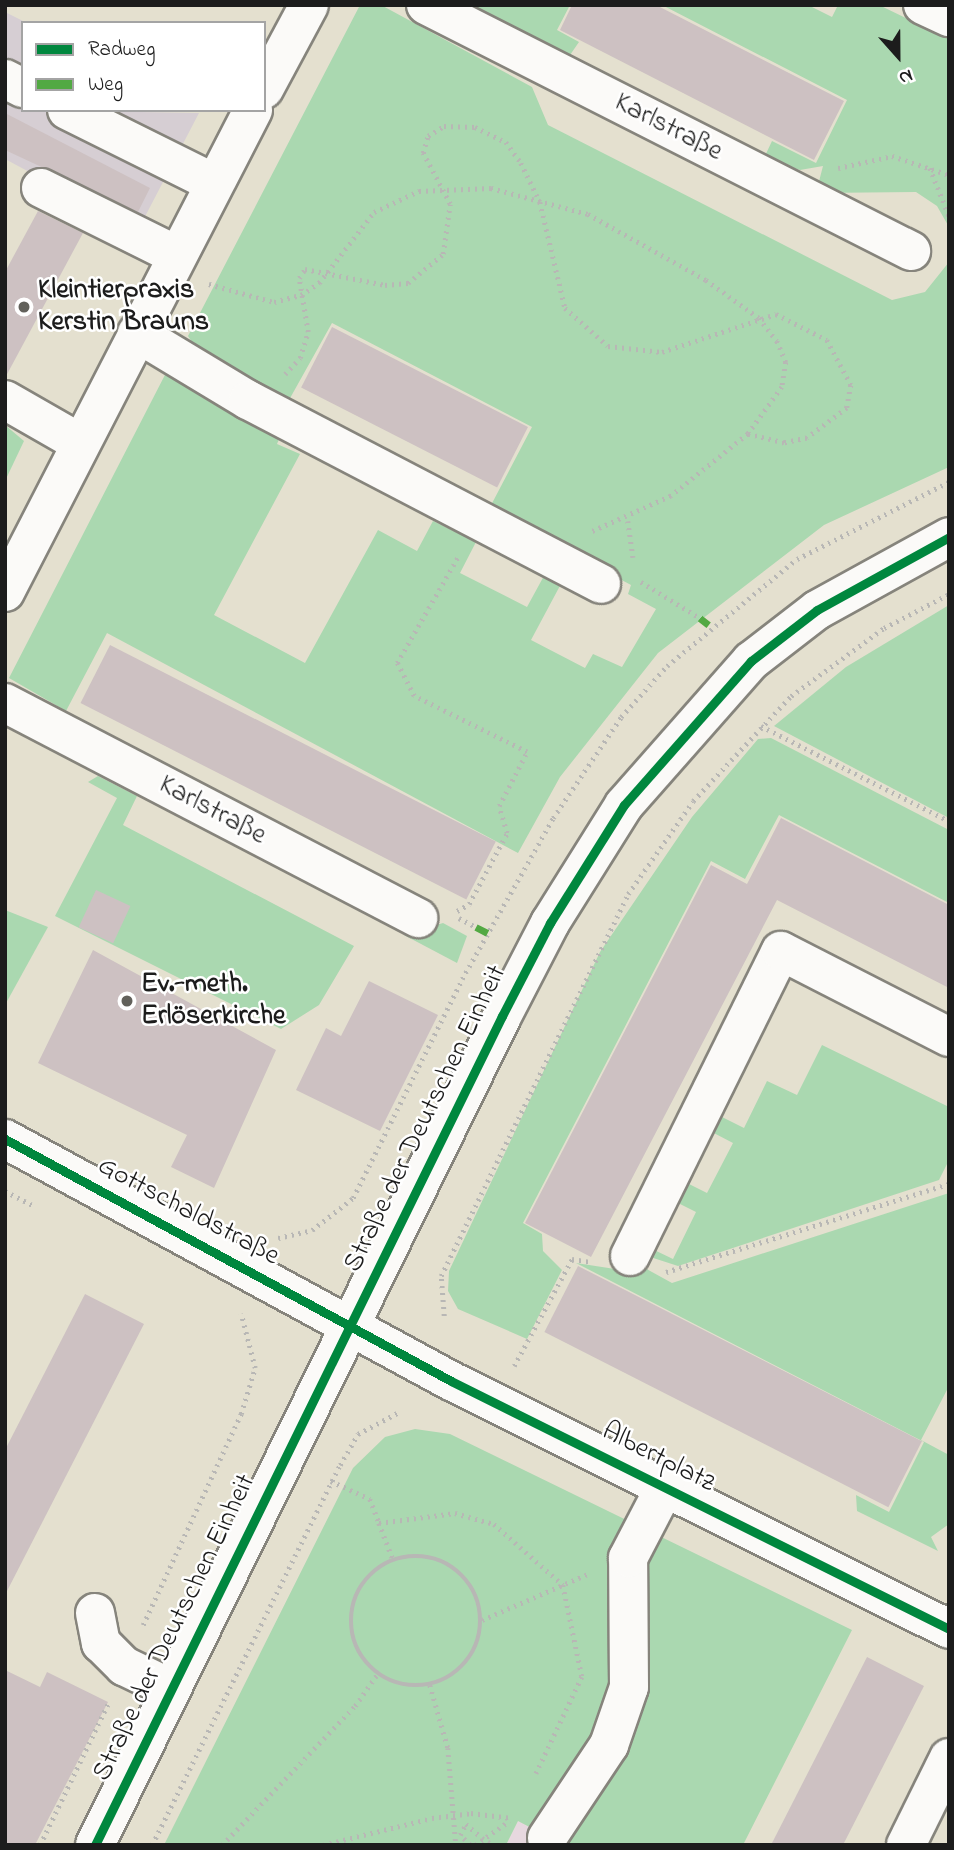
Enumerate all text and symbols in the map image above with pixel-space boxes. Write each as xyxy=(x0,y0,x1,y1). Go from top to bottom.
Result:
legend xyxy=(21,21,266,112)
north arrow xyxy=(863,21,933,91)
text: Radweg xyxy=(88,35,155,65)
text: N xyxy=(895,61,917,91)
text: Weg xyxy=(88,70,123,100)
street label: Karlstraße xyxy=(608,87,728,169)
place label: Kleintierpraxis Kerstin Brauns xyxy=(38,274,209,340)
marker: Kleintierpraxis Kerstin Brauns xyxy=(16,299,32,315)
street label: Karlstraße xyxy=(153,769,271,853)
street label: Straße der Deutschen Einheit xyxy=(337,960,515,1278)
place label: Ev.-meth. Erlöserkirche xyxy=(141,968,286,1034)
marker: Ev.-meth. Erlöserkirche xyxy=(119,993,135,1009)
street label: Gottschaldstraße xyxy=(91,1150,285,1274)
street label: Albertplatz xyxy=(596,1415,720,1501)
street label: Straße der Deutschen Einheit xyxy=(86,1469,264,1787)

